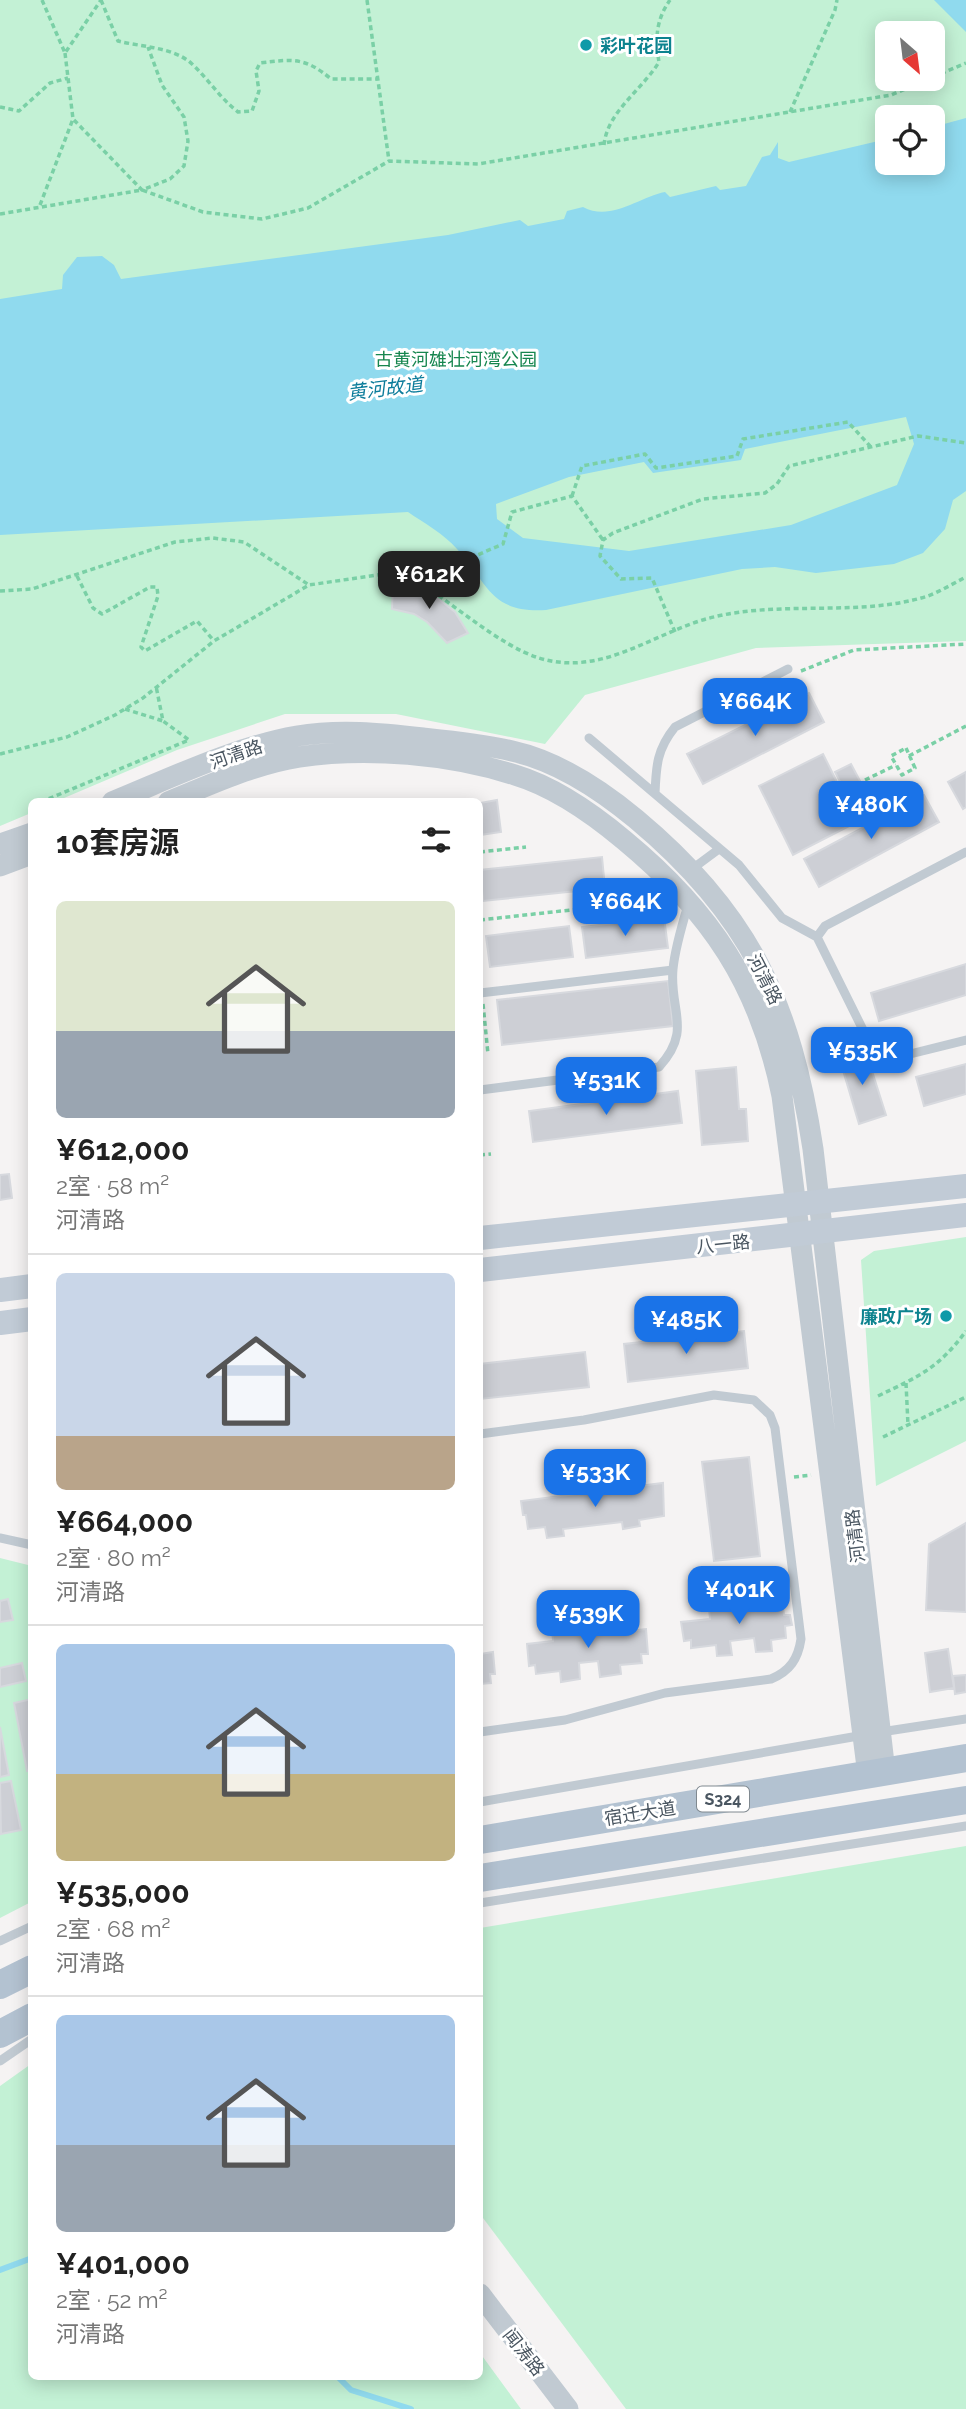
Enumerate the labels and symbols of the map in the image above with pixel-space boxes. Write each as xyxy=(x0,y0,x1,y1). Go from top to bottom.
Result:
north arrow xyxy=(875,21,945,91)
place label: 彩叶花园 xyxy=(600,35,672,56)
marker: 彩叶花园 xyxy=(578,37,594,53)
park label: 古黄河雄壮河湾公园 xyxy=(375,349,537,370)
water label: 黄河故道 xyxy=(346,372,427,404)
pin: ¥612K xyxy=(380,552,478,611)
pin: ¥664K xyxy=(706,678,804,738)
street label: 河清路 xyxy=(207,735,265,773)
pin: ¥480K xyxy=(822,782,920,841)
pin: ¥664K xyxy=(576,878,674,938)
street label: 河清路 xyxy=(743,950,787,1008)
pin: ¥535K xyxy=(813,1028,911,1087)
pin: ¥531K xyxy=(557,1058,655,1117)
street label: 八一路 xyxy=(695,1231,751,1257)
pin: ¥485K xyxy=(637,1296,735,1356)
place label: 廉政广场 xyxy=(860,1306,932,1327)
marker: 廉政广场 xyxy=(938,1308,954,1324)
pin: ¥533K xyxy=(546,1450,644,1509)
street label: 河清路 xyxy=(841,1508,869,1564)
pin: ¥401K xyxy=(690,1566,788,1626)
pin: ¥539K xyxy=(539,1590,637,1650)
road number: S324 xyxy=(697,1786,749,1812)
street label: 宿迁大道 xyxy=(603,1797,677,1829)
street label: 闻涛路 xyxy=(499,2324,549,2380)

